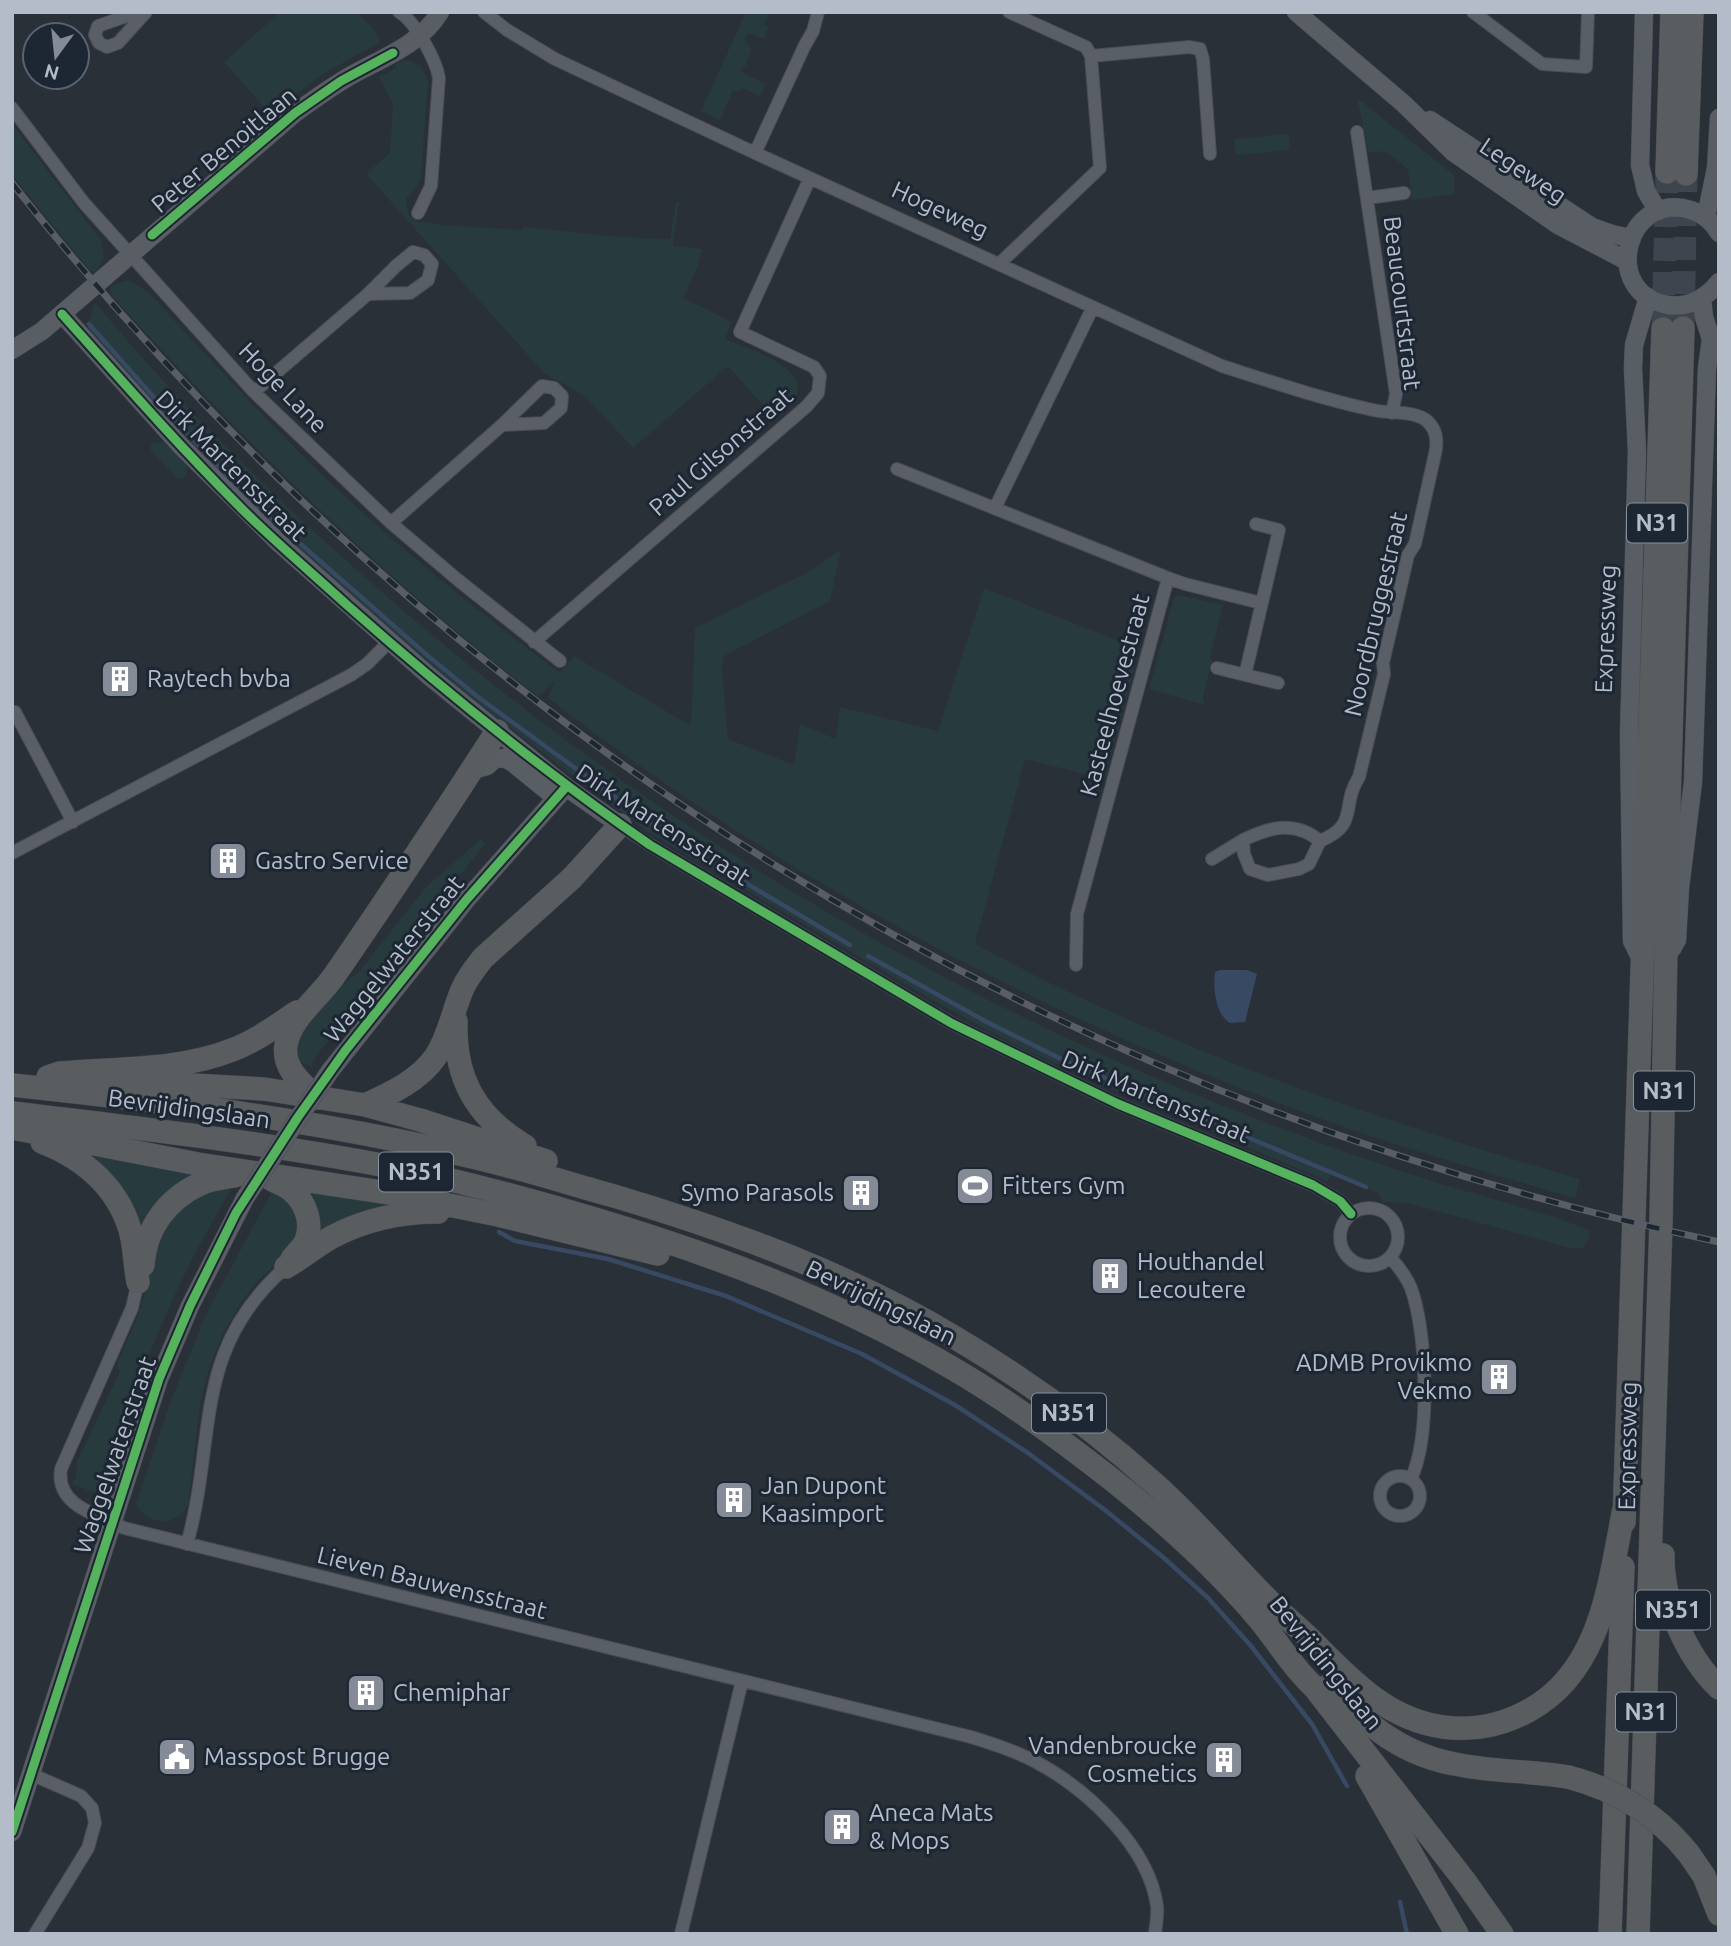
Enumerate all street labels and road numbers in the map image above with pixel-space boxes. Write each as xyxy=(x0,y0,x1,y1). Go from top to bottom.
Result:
street label: Peter Benoitlaan xyxy=(146,81,302,218)
street label: Legeweg xyxy=(1475,132,1572,209)
street label: Hogeweg xyxy=(888,175,993,244)
street label: Beaucourtstraat xyxy=(1378,214,1427,392)
street label: Hoge Lane xyxy=(234,337,333,438)
street label: Paul Gilsonstraat xyxy=(643,382,798,521)
street label: Dirk Martensstraat xyxy=(151,385,313,547)
road number: N31 xyxy=(1627,503,1687,542)
street label: Noordbruggestraat xyxy=(1339,508,1412,719)
street label: Expressweg xyxy=(1590,564,1621,694)
street label: Kasteelhoevestraat xyxy=(1075,590,1155,799)
street label: Dirk Martensstraat xyxy=(571,758,756,891)
street label: Waggelwaterstraat xyxy=(318,869,470,1048)
street label: Dirk Martensstraat xyxy=(1058,1045,1255,1149)
road number: N31 xyxy=(1634,1072,1694,1110)
street label: Bevrijdingslaan xyxy=(106,1084,272,1133)
road number: N351 xyxy=(379,1152,453,1191)
street label: Bevrijdingslaan xyxy=(802,1255,961,1351)
street label: Waggelwaterstraat xyxy=(68,1352,161,1557)
street label: Expressweg xyxy=(1613,1381,1642,1511)
road number: N351 xyxy=(1032,1394,1106,1432)
street label: Lieven Bauwensstraat xyxy=(315,1541,550,1624)
road number: N351 xyxy=(1636,1590,1710,1630)
street label: Bevrijdingslaan xyxy=(1264,1591,1388,1735)
road number: N31 xyxy=(1616,1693,1676,1732)

